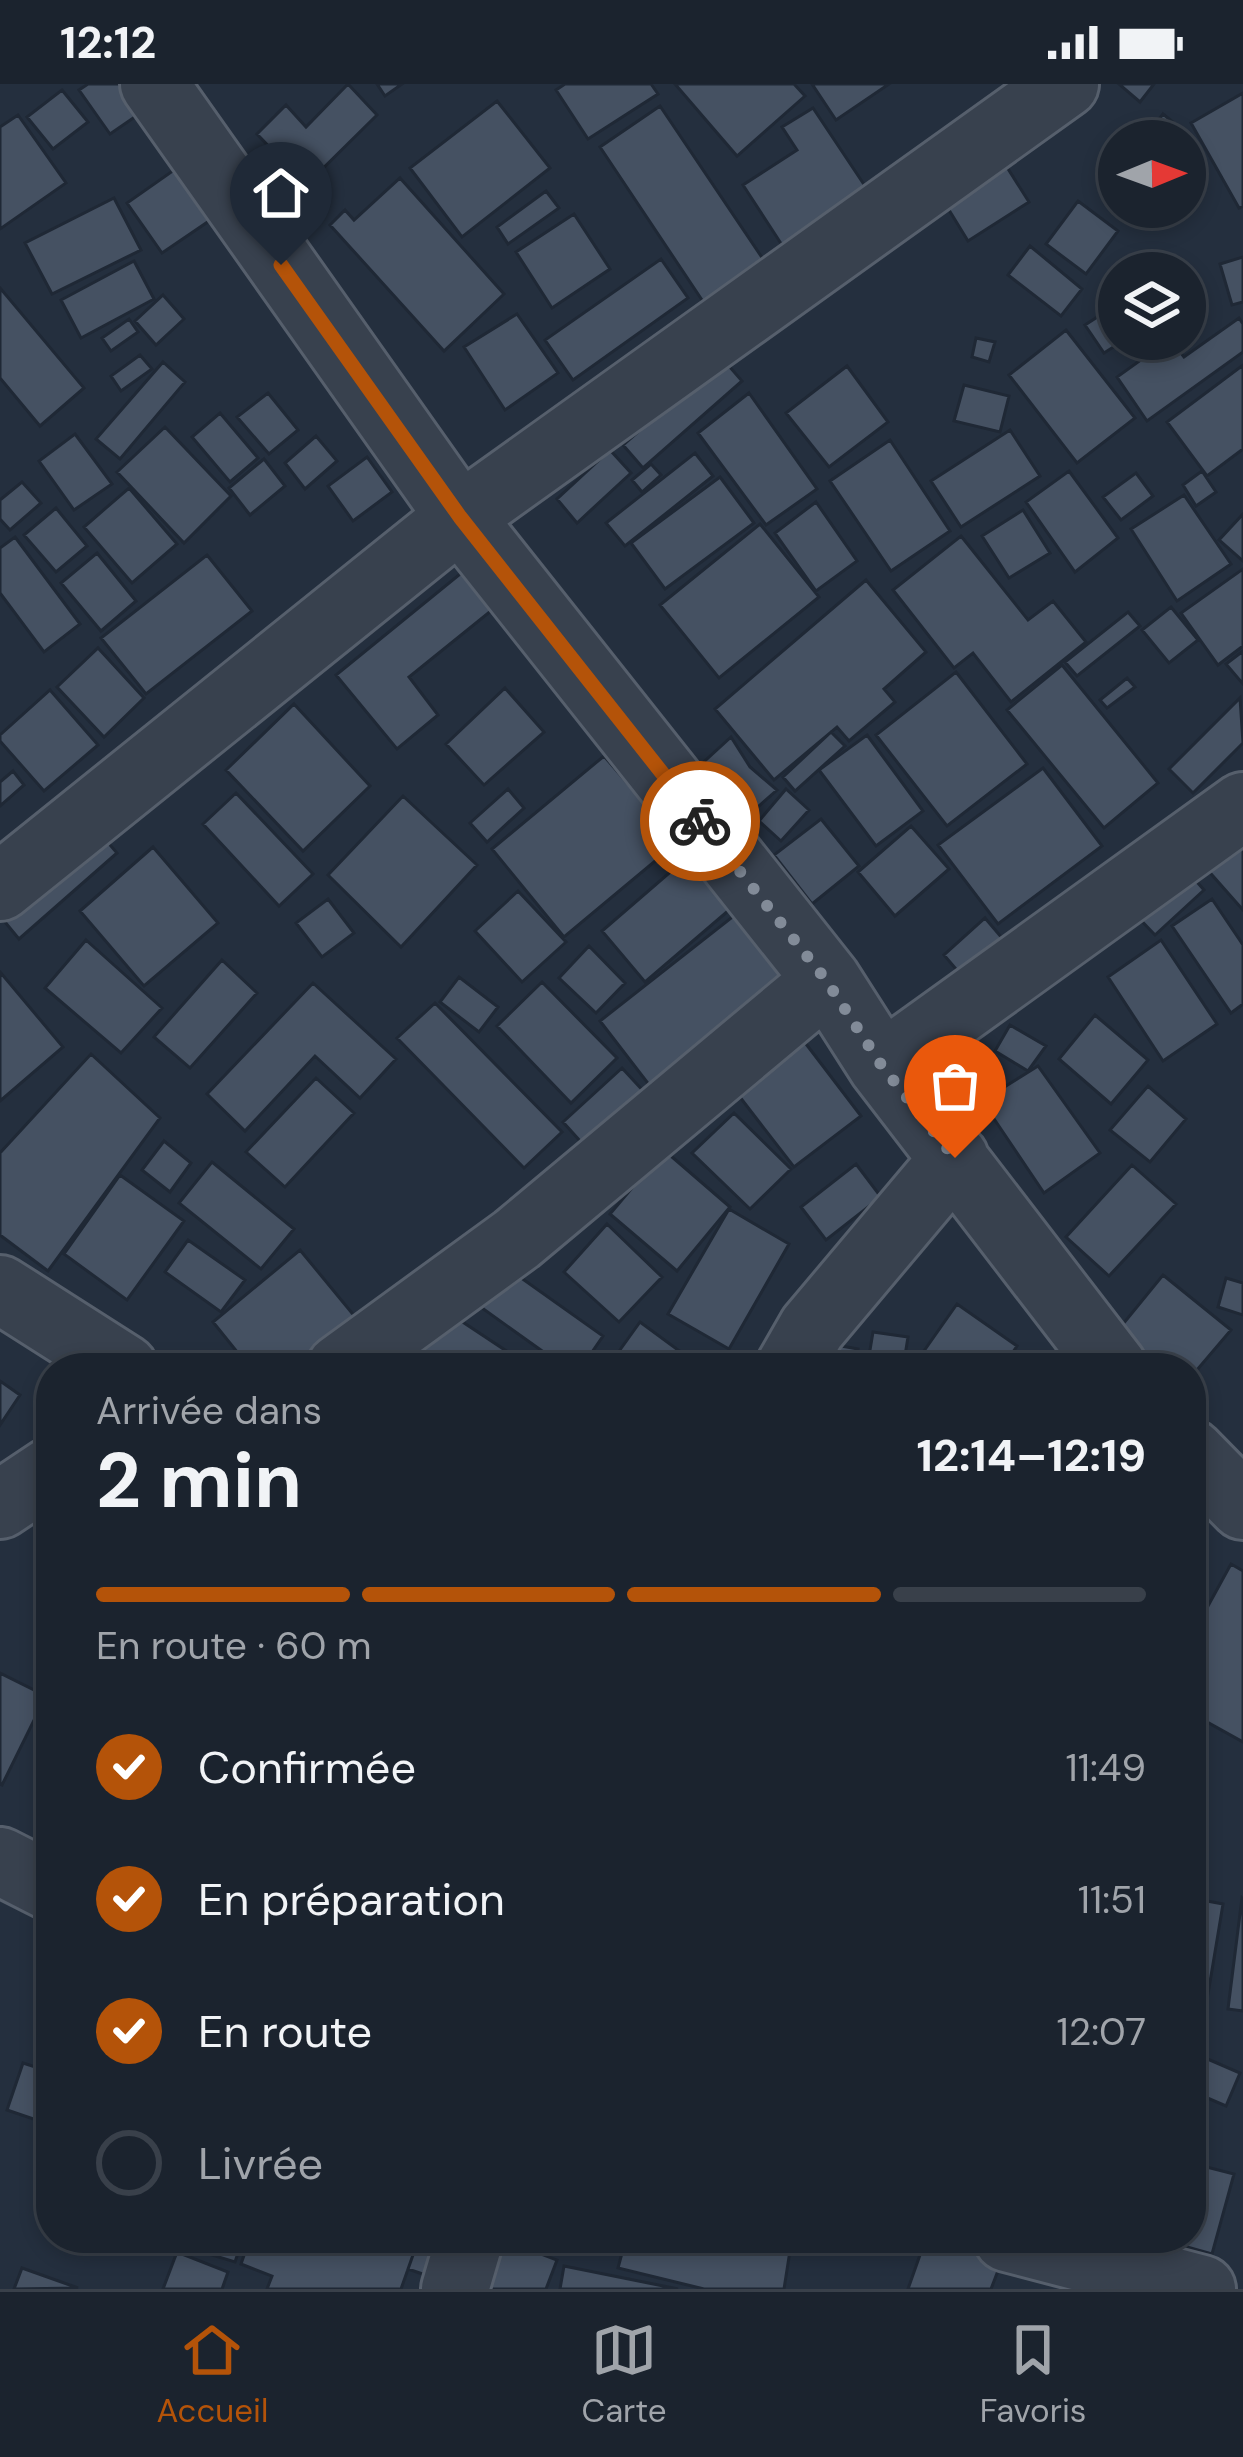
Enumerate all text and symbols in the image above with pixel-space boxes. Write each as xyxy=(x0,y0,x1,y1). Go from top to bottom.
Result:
text: 12:12 xyxy=(60,13,156,72)
north arrow xyxy=(1098,120,1206,228)
map controls xyxy=(1098,120,1206,360)
pin xyxy=(230,142,332,265)
icon: home xyxy=(248,160,314,226)
button: layers xyxy=(1098,252,1206,360)
courier xyxy=(640,761,760,881)
icon: bike xyxy=(667,788,733,854)
pin xyxy=(904,1035,1006,1158)
icon: bag xyxy=(922,1053,988,1119)
text: Arrivée dans xyxy=(96,1385,322,1436)
text: 12:14–12:19 xyxy=(917,1426,1146,1485)
text: 2 min xyxy=(96,1430,302,1531)
text: En route · 60 m xyxy=(96,1620,372,1671)
icon: check xyxy=(96,1734,162,1800)
text: Confirmée xyxy=(198,1738,416,1797)
text: 11:49 xyxy=(1066,1742,1146,1793)
icon: check xyxy=(96,1866,162,1932)
text: En préparation xyxy=(198,1870,505,1929)
text: 11:51 xyxy=(1078,1874,1146,1925)
icon: check xyxy=(96,1998,162,2064)
text: En route xyxy=(198,2002,372,2061)
text: 12:07 xyxy=(1057,2006,1146,2057)
text: Livrée xyxy=(198,2134,323,2193)
tab: Accueil xyxy=(157,2317,268,2432)
tab: Carte xyxy=(581,2317,667,2432)
tab: Favoris xyxy=(980,2317,1086,2432)

